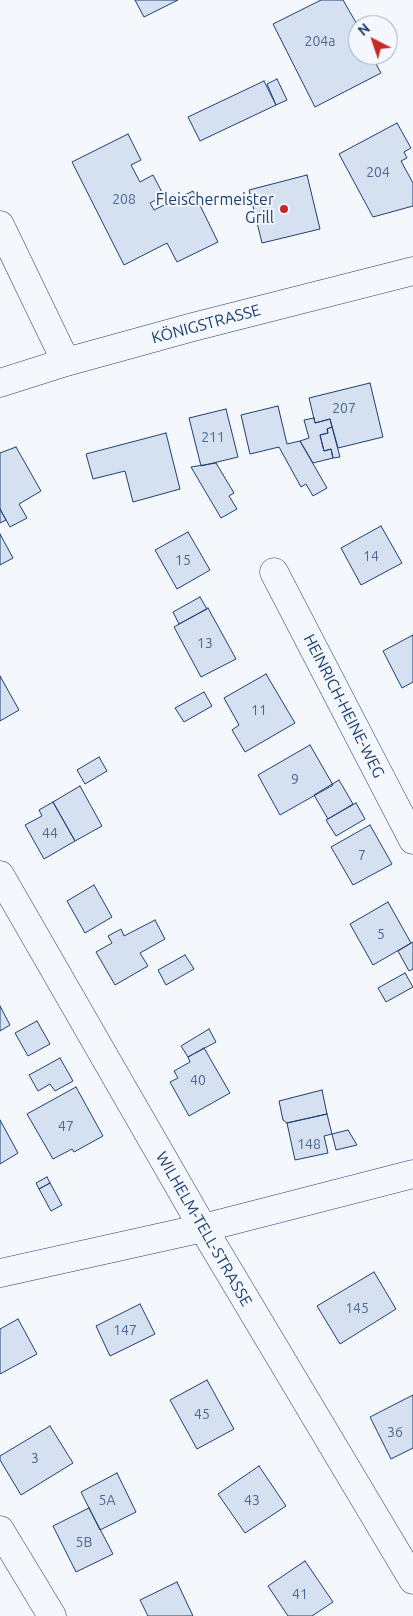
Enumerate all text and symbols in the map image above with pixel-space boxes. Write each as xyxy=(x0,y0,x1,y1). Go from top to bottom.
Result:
north arrow xyxy=(348,15,398,65)
text: N xyxy=(355,20,373,39)
house number: 204a xyxy=(305,33,335,49)
house number: 204 xyxy=(366,164,390,180)
place label: Fleischermeister Grill xyxy=(156,190,274,228)
house number: 208 xyxy=(112,191,136,207)
marker: Fleischermeister Grill xyxy=(278,203,290,215)
street label: KÖNIGSTRASSE xyxy=(149,300,263,348)
house number: 207 xyxy=(332,400,356,416)
house number: 211 xyxy=(201,429,225,445)
house number: 14 xyxy=(363,548,379,564)
house number: 15 xyxy=(175,552,191,568)
street label: HEINRICH-HEINE-WEG xyxy=(299,631,389,781)
house number: 13 xyxy=(197,635,213,651)
house number: 11 xyxy=(251,702,267,718)
house number: 9 xyxy=(291,771,299,787)
house number: 44 xyxy=(42,825,58,841)
house number: 7 xyxy=(358,847,366,863)
house number: 5 xyxy=(377,926,385,942)
house number: 40 xyxy=(190,1072,206,1088)
house number: 47 xyxy=(58,1118,74,1134)
house number: 148 xyxy=(297,1136,321,1152)
street label: WILHELM-TELL-STRASSE xyxy=(152,1148,256,1310)
house number: 145 xyxy=(345,1300,369,1316)
house number: 147 xyxy=(113,1322,137,1338)
house number: 45 xyxy=(194,1406,210,1422)
house number: 36 xyxy=(387,1424,403,1440)
house number: 3 xyxy=(31,1450,39,1466)
house number: 5A xyxy=(99,1492,115,1508)
house number: 43 xyxy=(244,1492,260,1508)
house number: 5B xyxy=(76,1534,92,1550)
house number: 41 xyxy=(292,1586,308,1602)

